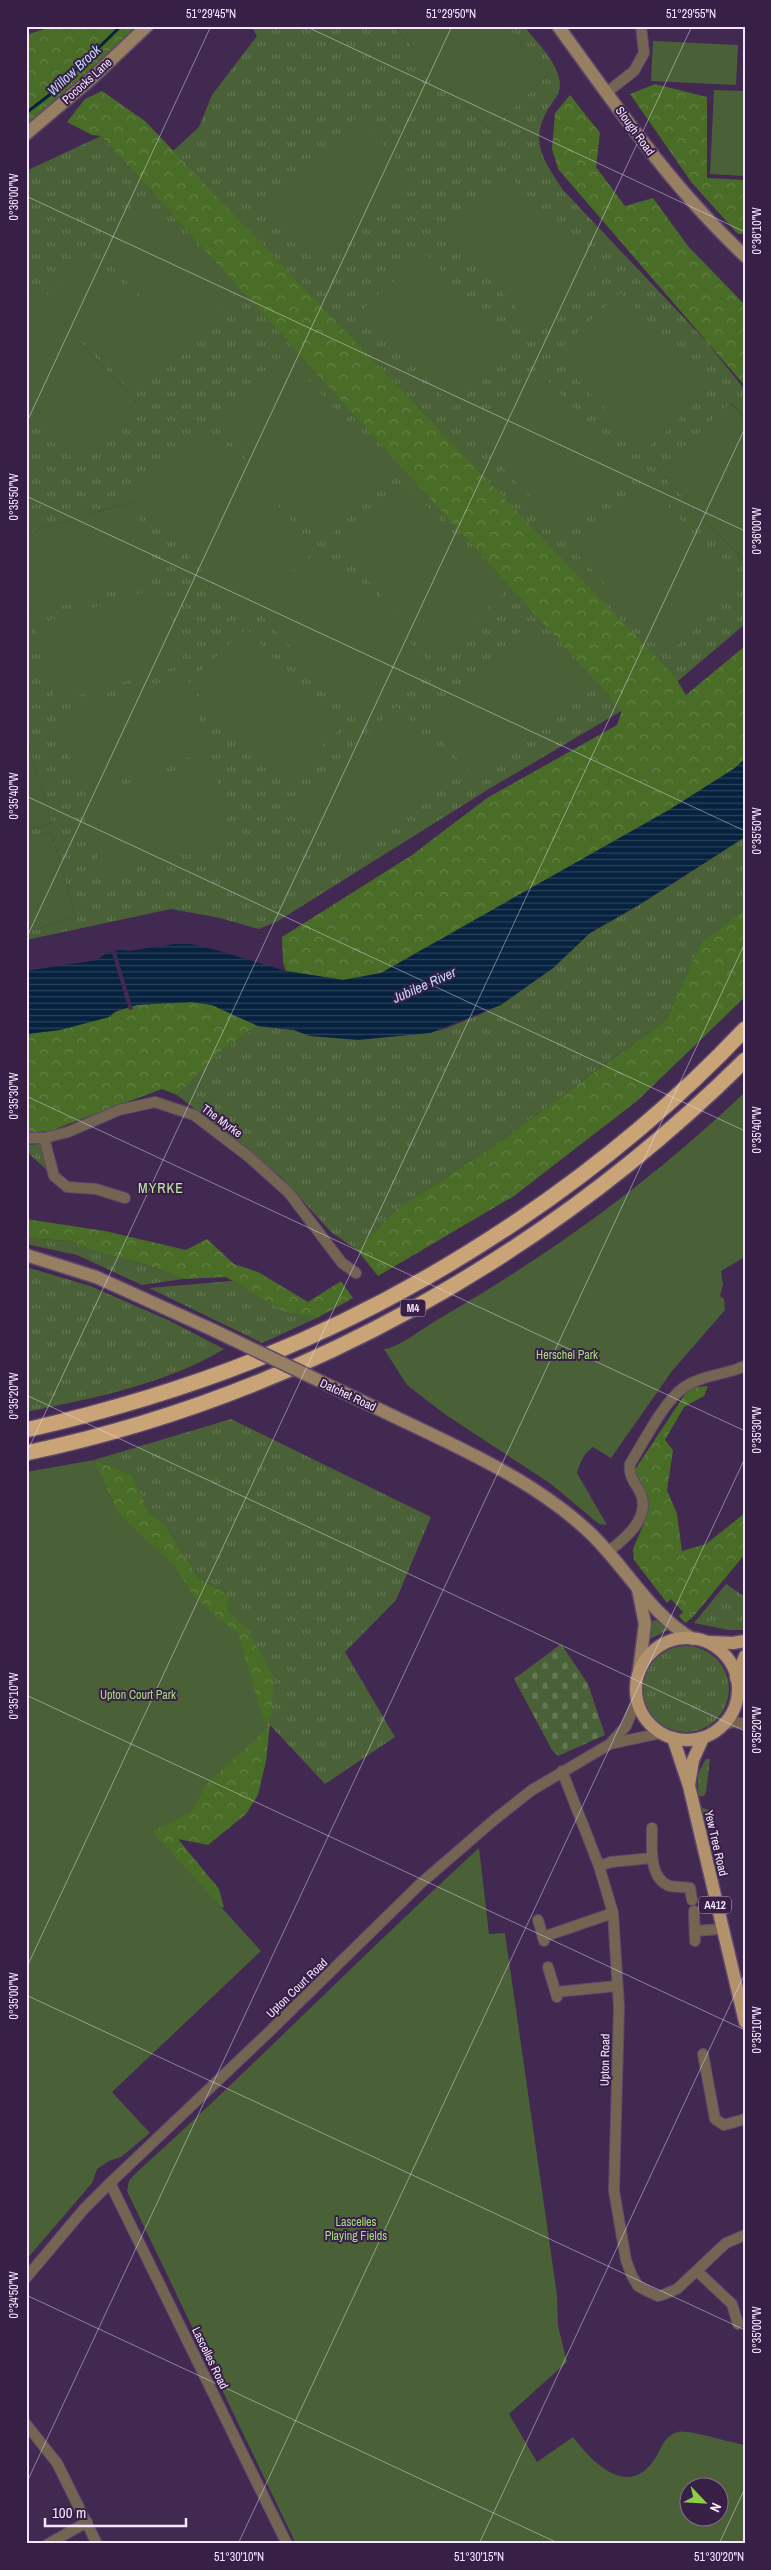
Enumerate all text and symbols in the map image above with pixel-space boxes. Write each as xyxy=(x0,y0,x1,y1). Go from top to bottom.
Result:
text: 51°29'45"N xyxy=(186,6,236,22)
text: 51°29'50"N xyxy=(426,6,476,22)
text: 51°29'55"N xyxy=(666,6,716,22)
water label: Willow Brook xyxy=(43,40,105,99)
street label: Pococks Lane xyxy=(59,54,115,108)
street label: Slough Road xyxy=(612,103,658,159)
text: 0°36'00"W xyxy=(6,173,22,220)
text: 0°36'10"W xyxy=(749,207,765,254)
text: 0°35'50"W xyxy=(6,473,22,520)
text: 0°36'00"W xyxy=(749,507,765,554)
text: 0°35'40"W xyxy=(6,772,22,819)
text: 0°35'50"W xyxy=(749,807,765,854)
water label: Jubilee River xyxy=(389,963,460,1007)
text: 0°35'30"W xyxy=(6,1072,22,1119)
street label: The Myrke xyxy=(198,1101,246,1141)
text: 0°35'40"W xyxy=(749,1106,765,1153)
district label: MYRKE xyxy=(138,1179,184,1197)
road number: M4 xyxy=(400,1300,426,1316)
park label: Herschel Park xyxy=(536,1347,598,1363)
text: 0°35'20"W xyxy=(6,1372,22,1419)
street label: Datchet Road xyxy=(317,1375,379,1415)
text: 0°35'30"W xyxy=(749,1406,765,1453)
text: 0°35'10"W xyxy=(6,1672,22,1719)
park label: Upton Court Park xyxy=(100,1687,176,1703)
text: 0°35'20"W xyxy=(749,1706,765,1753)
street label: Yew Tree Road xyxy=(701,1809,731,1877)
road number: A412 xyxy=(699,1896,731,1914)
street label: Upton Court Road xyxy=(263,1955,331,2021)
text: 0°35'00"W xyxy=(6,1972,22,2019)
text: 0°35'10"W xyxy=(749,2006,765,2053)
street label: Upton Road xyxy=(597,2034,613,2086)
park label: Lascelles Playing Fields xyxy=(325,2214,387,2244)
text: 0°34'50"W xyxy=(6,2271,22,2318)
text: 0°35'00"W xyxy=(749,2306,765,2353)
street label: Lascelles Road xyxy=(188,2324,232,2392)
north arrow xyxy=(678,2478,728,2528)
scale bar xyxy=(45,2495,186,2527)
text: N xyxy=(706,2500,726,2515)
text: 100 m xyxy=(52,2502,86,2523)
text: 51°30'10"N xyxy=(214,2549,264,2565)
text: 51°30'15"N xyxy=(454,2549,504,2565)
text: 51°30'20"N xyxy=(694,2549,744,2565)

